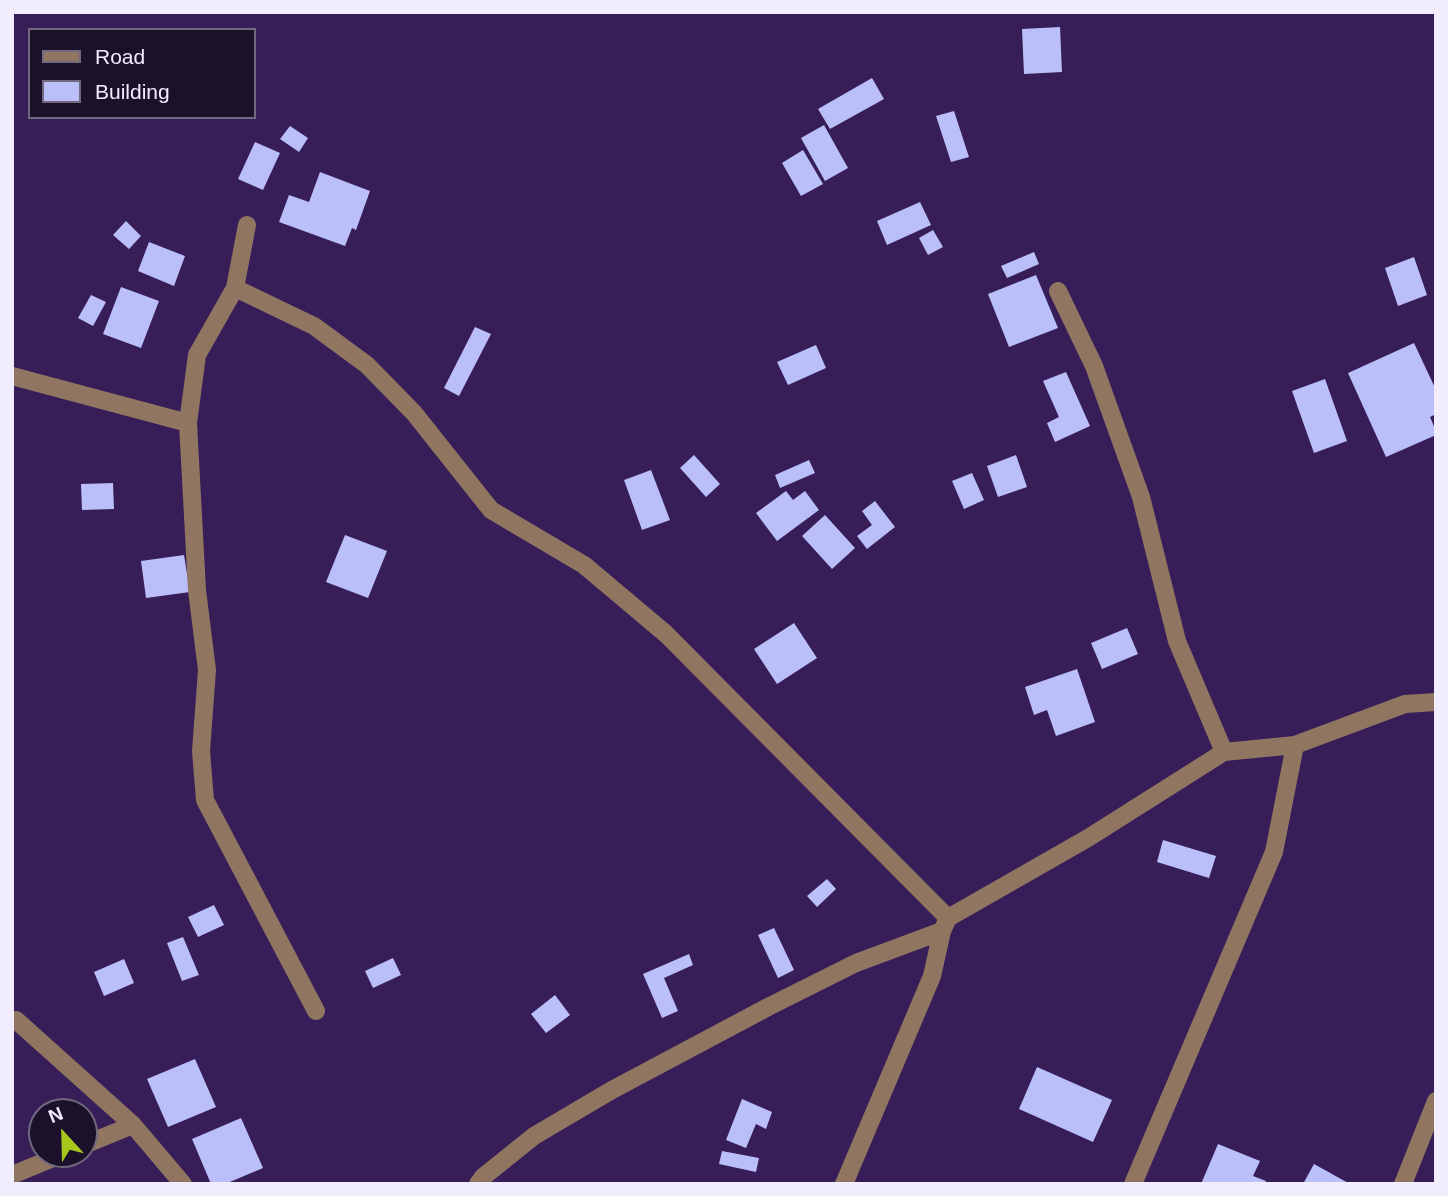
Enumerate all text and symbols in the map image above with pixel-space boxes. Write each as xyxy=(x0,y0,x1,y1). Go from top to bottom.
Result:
legend xyxy=(28,28,256,119)
text: Road xyxy=(95,45,145,68)
text: Building xyxy=(95,80,170,103)
north arrow xyxy=(28,1098,98,1168)
text: N xyxy=(45,1103,66,1127)

